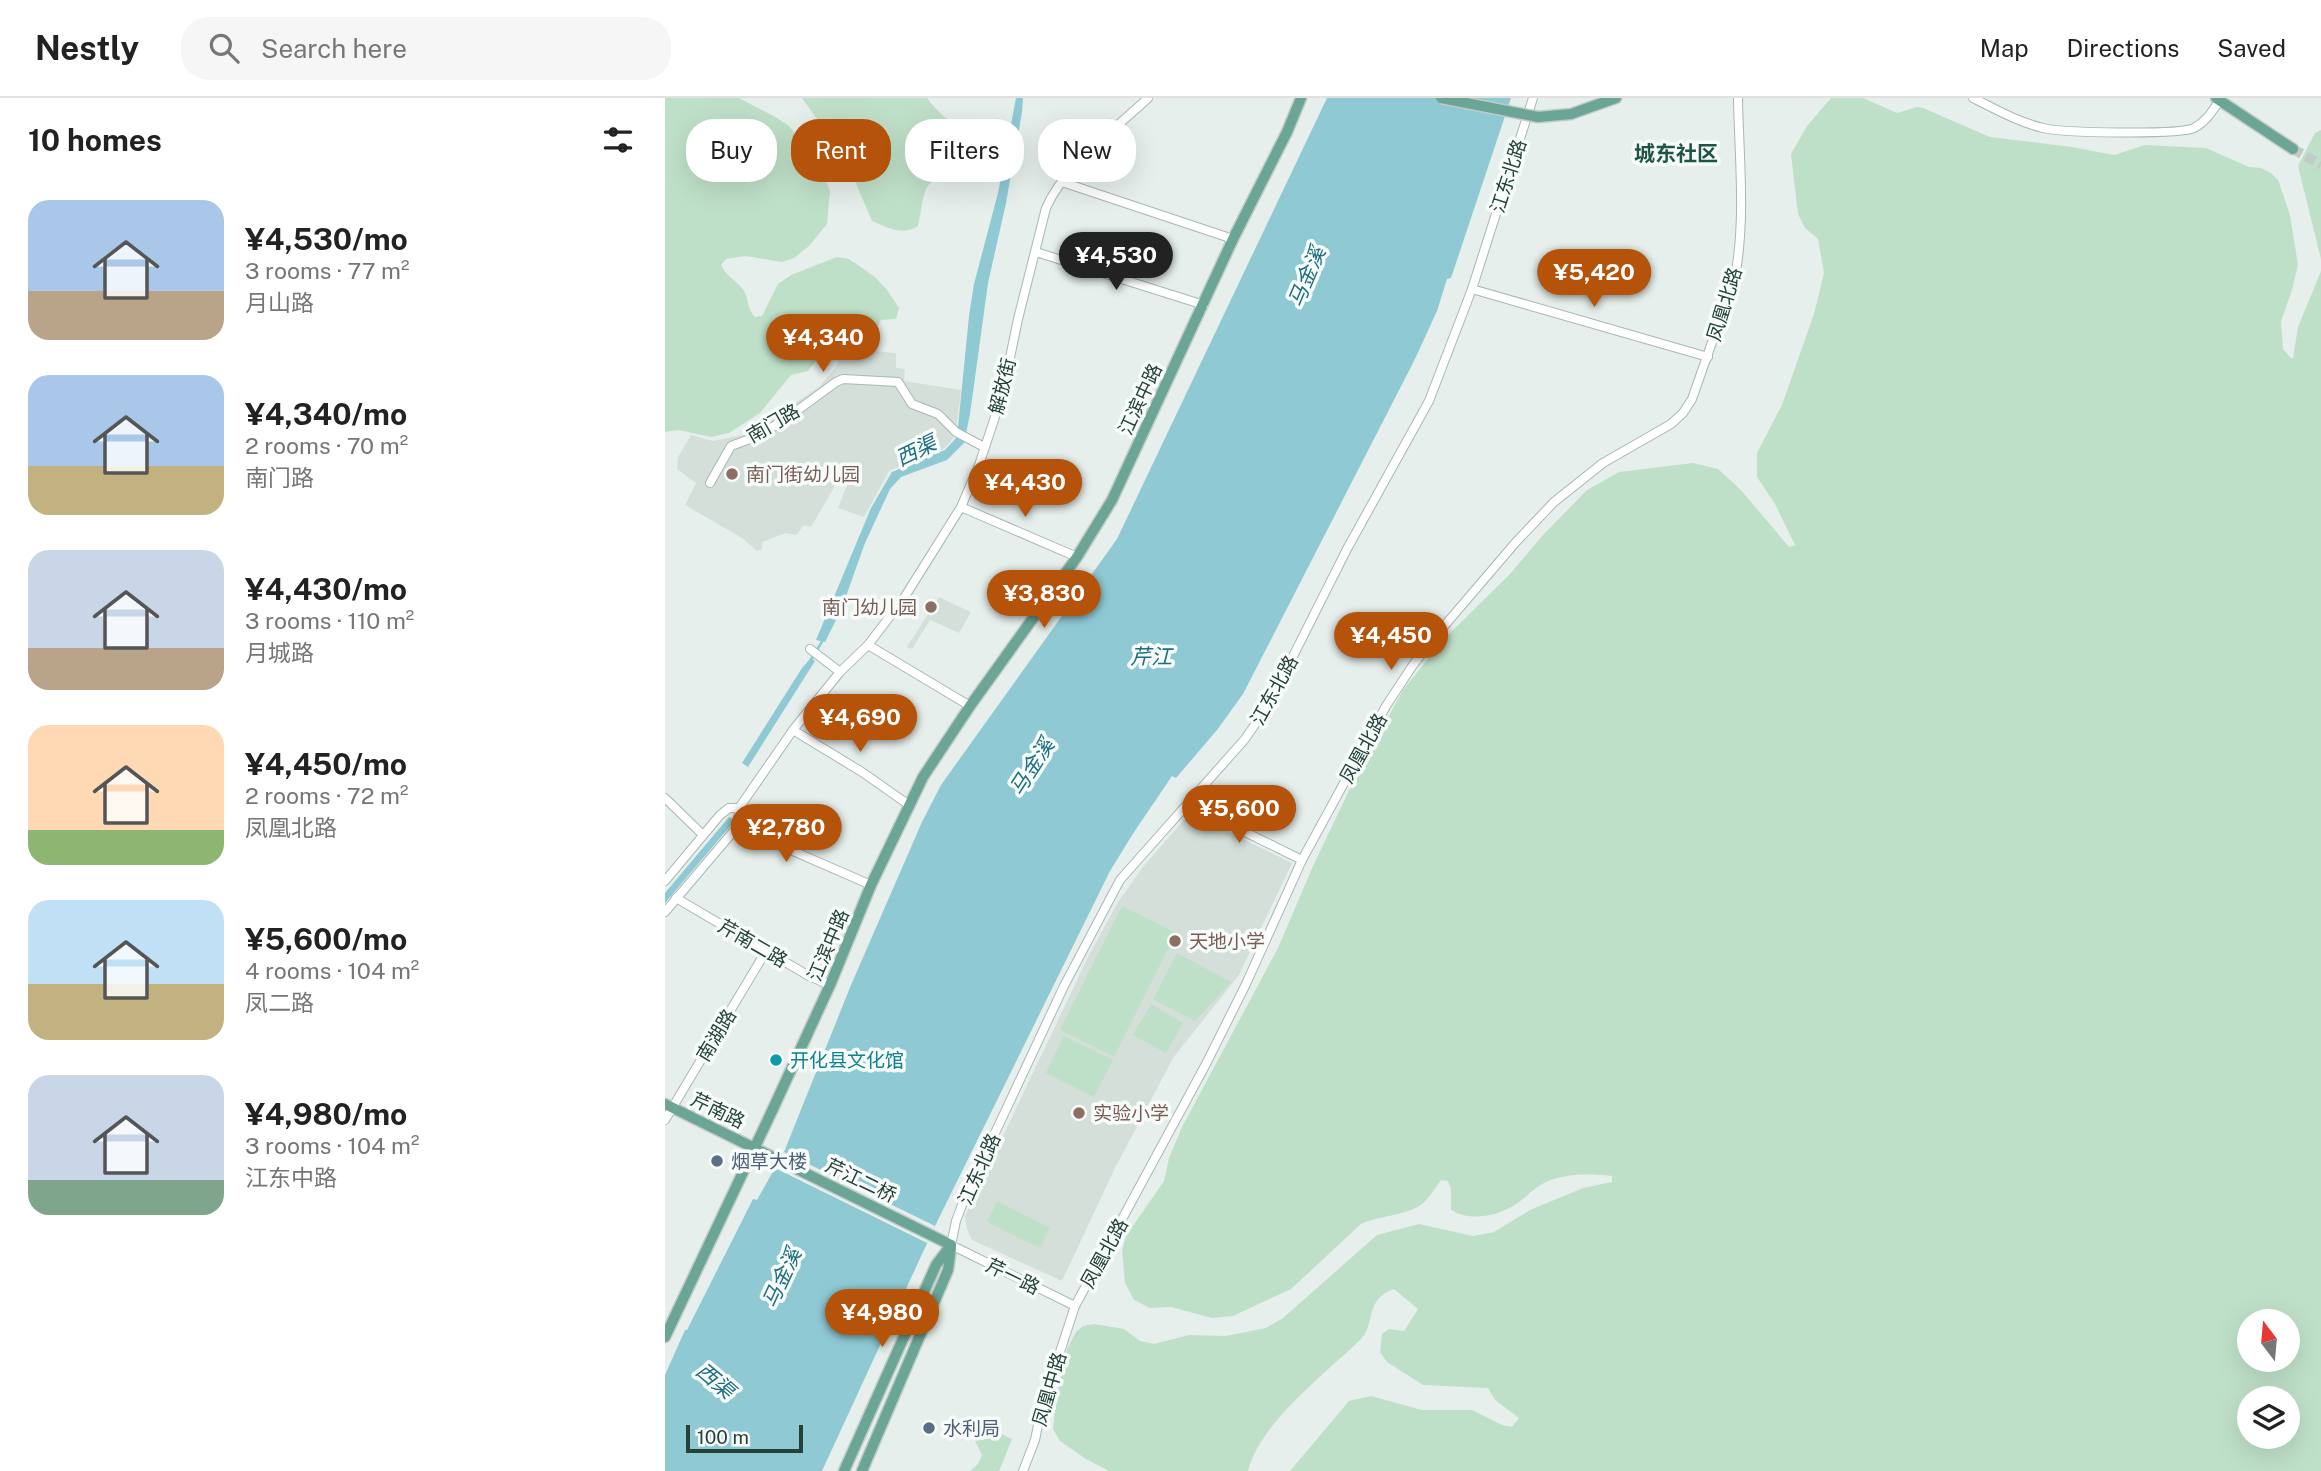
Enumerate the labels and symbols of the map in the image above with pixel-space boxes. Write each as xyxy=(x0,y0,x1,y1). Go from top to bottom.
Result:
street label: 江东北路 xyxy=(1486,136,1530,216)
district label: 城东社区 xyxy=(1634,141,1718,166)
pin: ¥4,530 xyxy=(1059,232,1173,292)
water label: 马金溪 xyxy=(1283,241,1331,311)
pin: ¥5,420 xyxy=(1537,250,1651,309)
street label: 凤凰北路 xyxy=(1702,264,1746,344)
pin: ¥4,340 xyxy=(766,314,880,374)
street label: 解放街 xyxy=(984,356,1020,416)
street label: 江滨中路 xyxy=(1114,360,1166,438)
street label: 南门路 xyxy=(743,399,803,447)
water label: 西渠 xyxy=(891,429,943,471)
pin: ¥4,430 xyxy=(968,460,1082,519)
place label: 南门街幼儿园 xyxy=(746,463,860,485)
marker: 南门街幼儿园 xyxy=(724,466,740,482)
pin: ¥3,830 xyxy=(987,570,1101,630)
place label: 南门幼儿园 xyxy=(822,596,917,618)
marker: 南门幼儿园 xyxy=(923,599,939,615)
pin: ¥4,450 xyxy=(1334,612,1448,672)
water label: 芹江 xyxy=(1130,644,1174,669)
street label: 江东北路 xyxy=(1246,651,1302,729)
pin: ¥4,690 xyxy=(803,694,917,754)
street label: 凤凰北路 xyxy=(1335,709,1391,787)
water label: 马金溪 xyxy=(1004,732,1060,800)
pin: ¥5,600 xyxy=(1182,786,1296,845)
pin: ¥2,780 xyxy=(729,804,843,864)
street label: 江滨中路 xyxy=(803,906,853,984)
street label: 芹南二路 xyxy=(715,914,791,972)
place label: 天地小学 xyxy=(1189,930,1265,952)
marker: 天地小学 xyxy=(1167,933,1183,949)
street label: 南湖路 xyxy=(692,1005,740,1065)
place label: 开化县文化馆 xyxy=(790,1049,904,1071)
marker: 开化县文化馆 xyxy=(768,1052,784,1068)
street label: 芹南路 xyxy=(688,1088,748,1132)
place label: 实验小学 xyxy=(1093,1102,1169,1124)
marker: 实验小学 xyxy=(1071,1105,1087,1121)
street label: 江东北路 xyxy=(953,1130,1005,1208)
place label: 烟草大楼 xyxy=(731,1150,807,1172)
marker: 烟草大楼 xyxy=(709,1153,725,1169)
street label: 芹江二桥 xyxy=(822,1153,900,1207)
street label: 凤凰北路 xyxy=(1076,1214,1132,1292)
water label: 马金溪 xyxy=(757,1242,807,1312)
street label: 芹一路 xyxy=(983,1254,1043,1298)
pin: ¥4,980 xyxy=(825,1290,939,1349)
north arrow xyxy=(2237,1309,2299,1372)
street label: 凤凰中路 xyxy=(1028,1349,1070,1429)
water label: 西渠 xyxy=(691,1358,742,1406)
place label: 水利局 xyxy=(943,1417,1000,1439)
marker: 水利局 xyxy=(921,1420,937,1436)
scale bar xyxy=(686,1422,803,1454)

